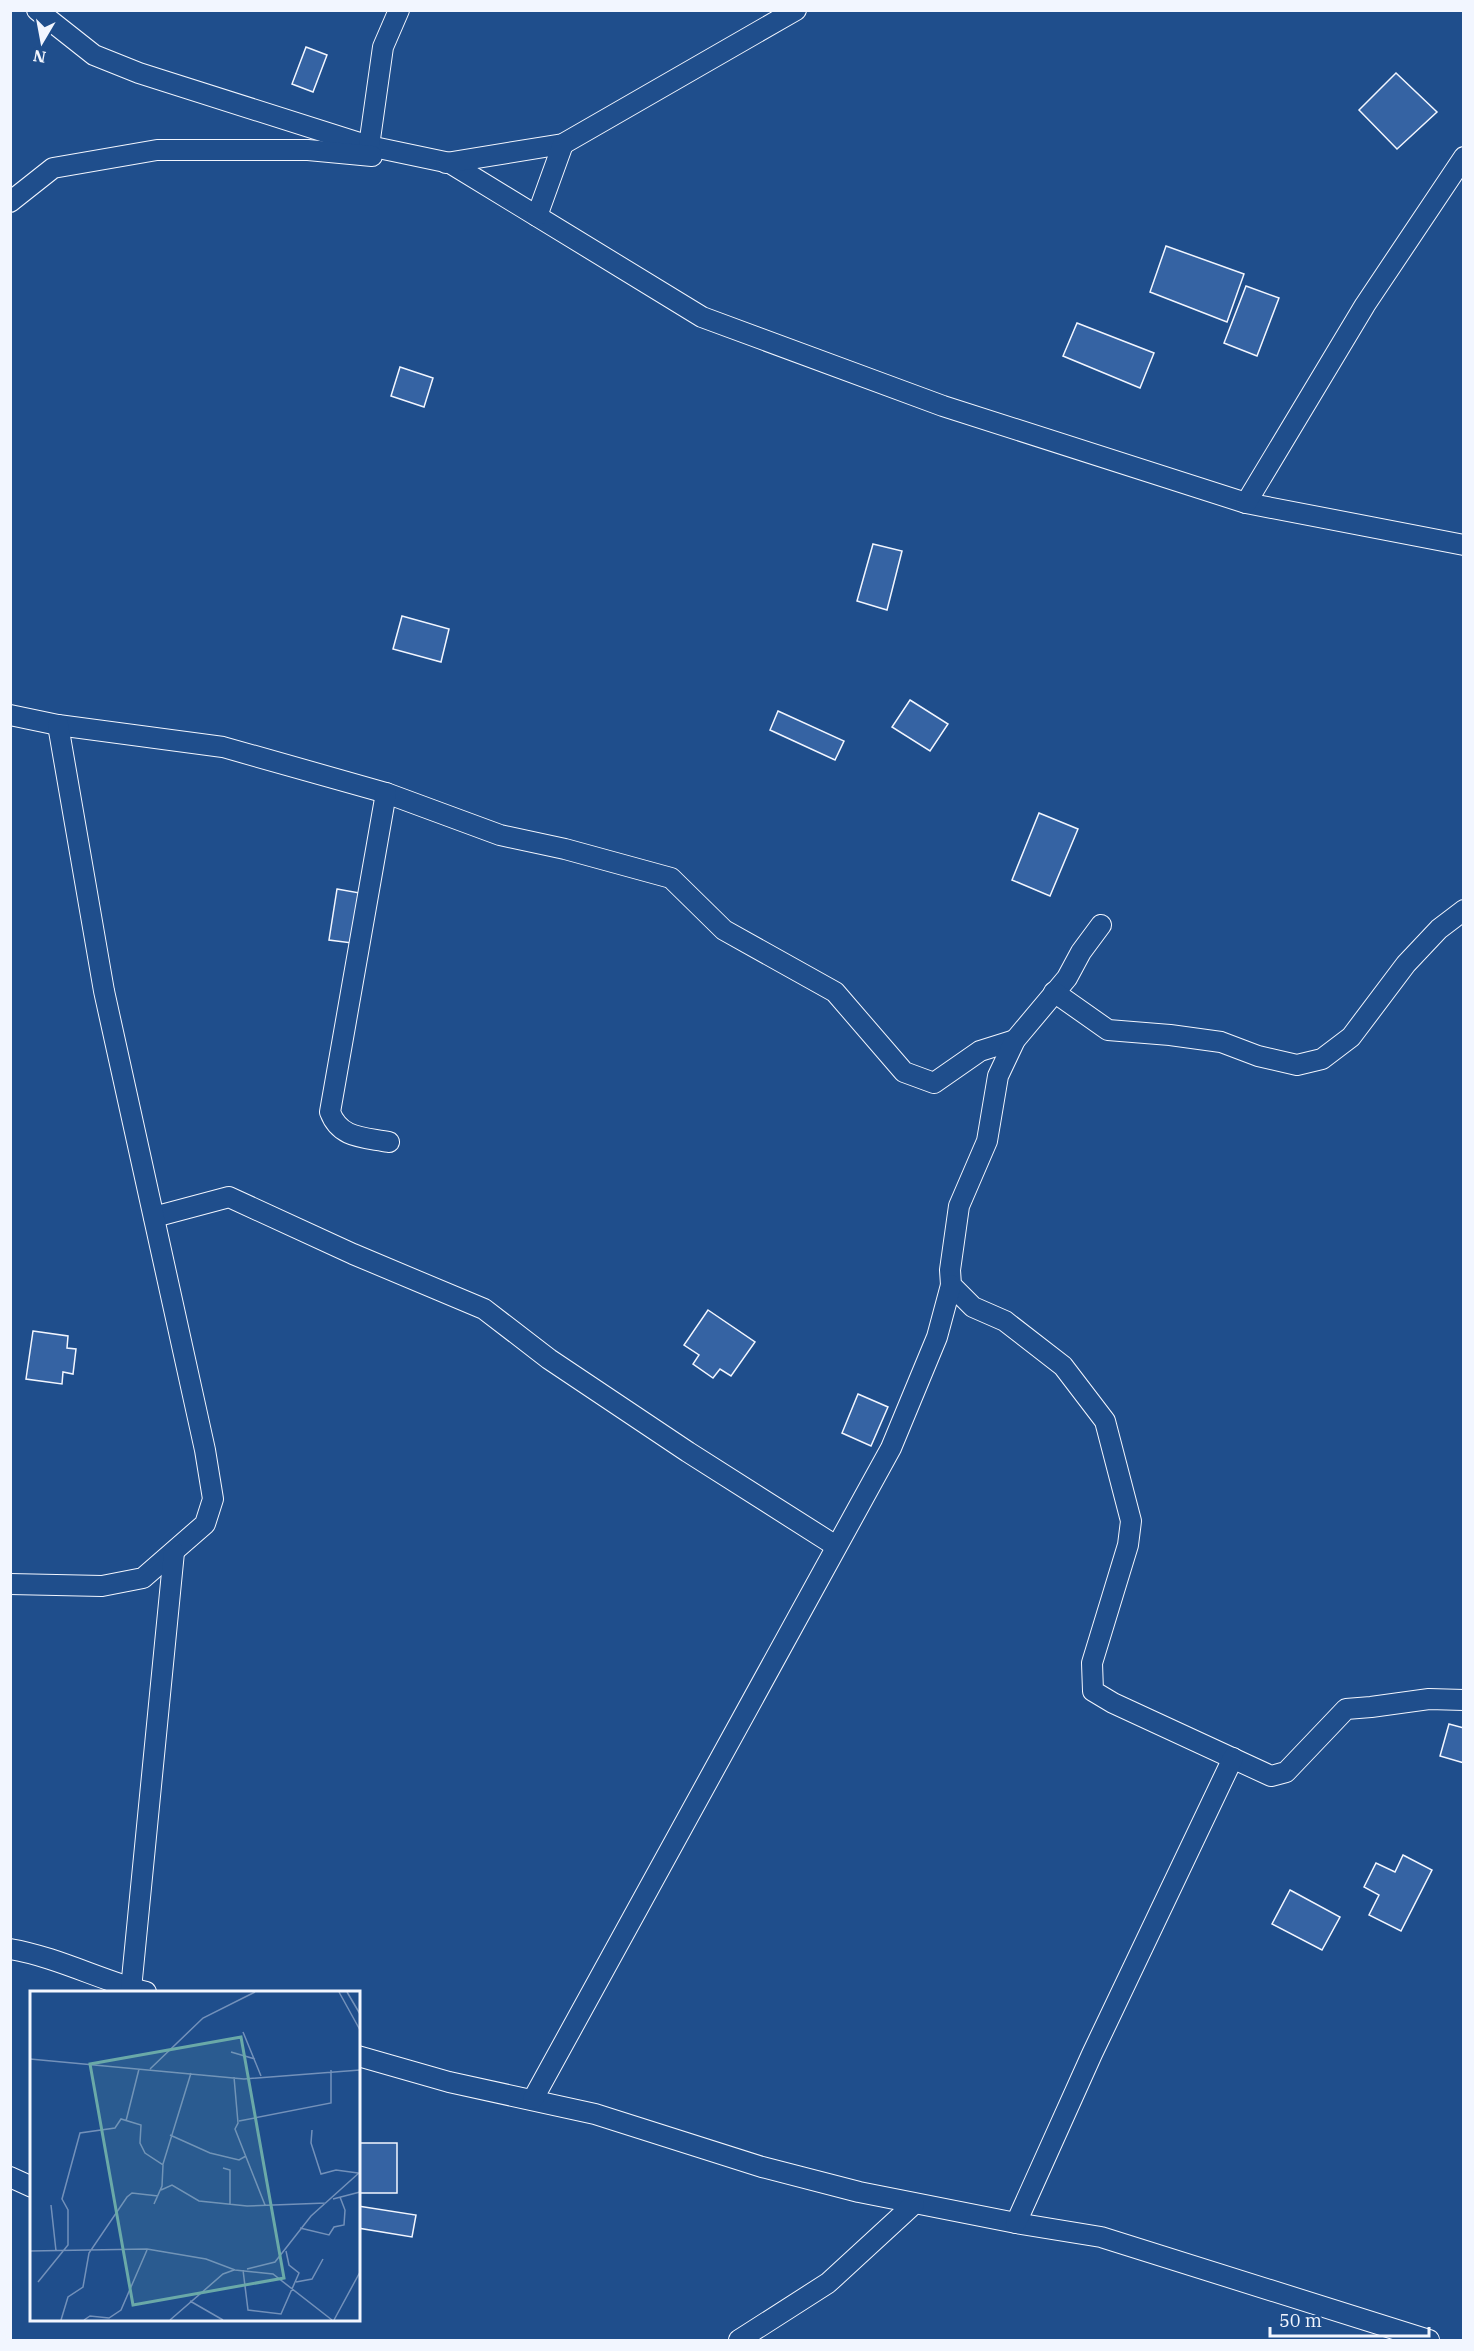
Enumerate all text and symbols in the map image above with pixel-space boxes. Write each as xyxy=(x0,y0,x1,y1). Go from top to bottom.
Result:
north arrow xyxy=(12,12,72,72)
text: N xyxy=(31,46,47,68)
inset map xyxy=(30,1991,360,2321)
scale bar xyxy=(1270,2300,1429,2338)
text: 50 m xyxy=(1279,2309,1322,2332)

